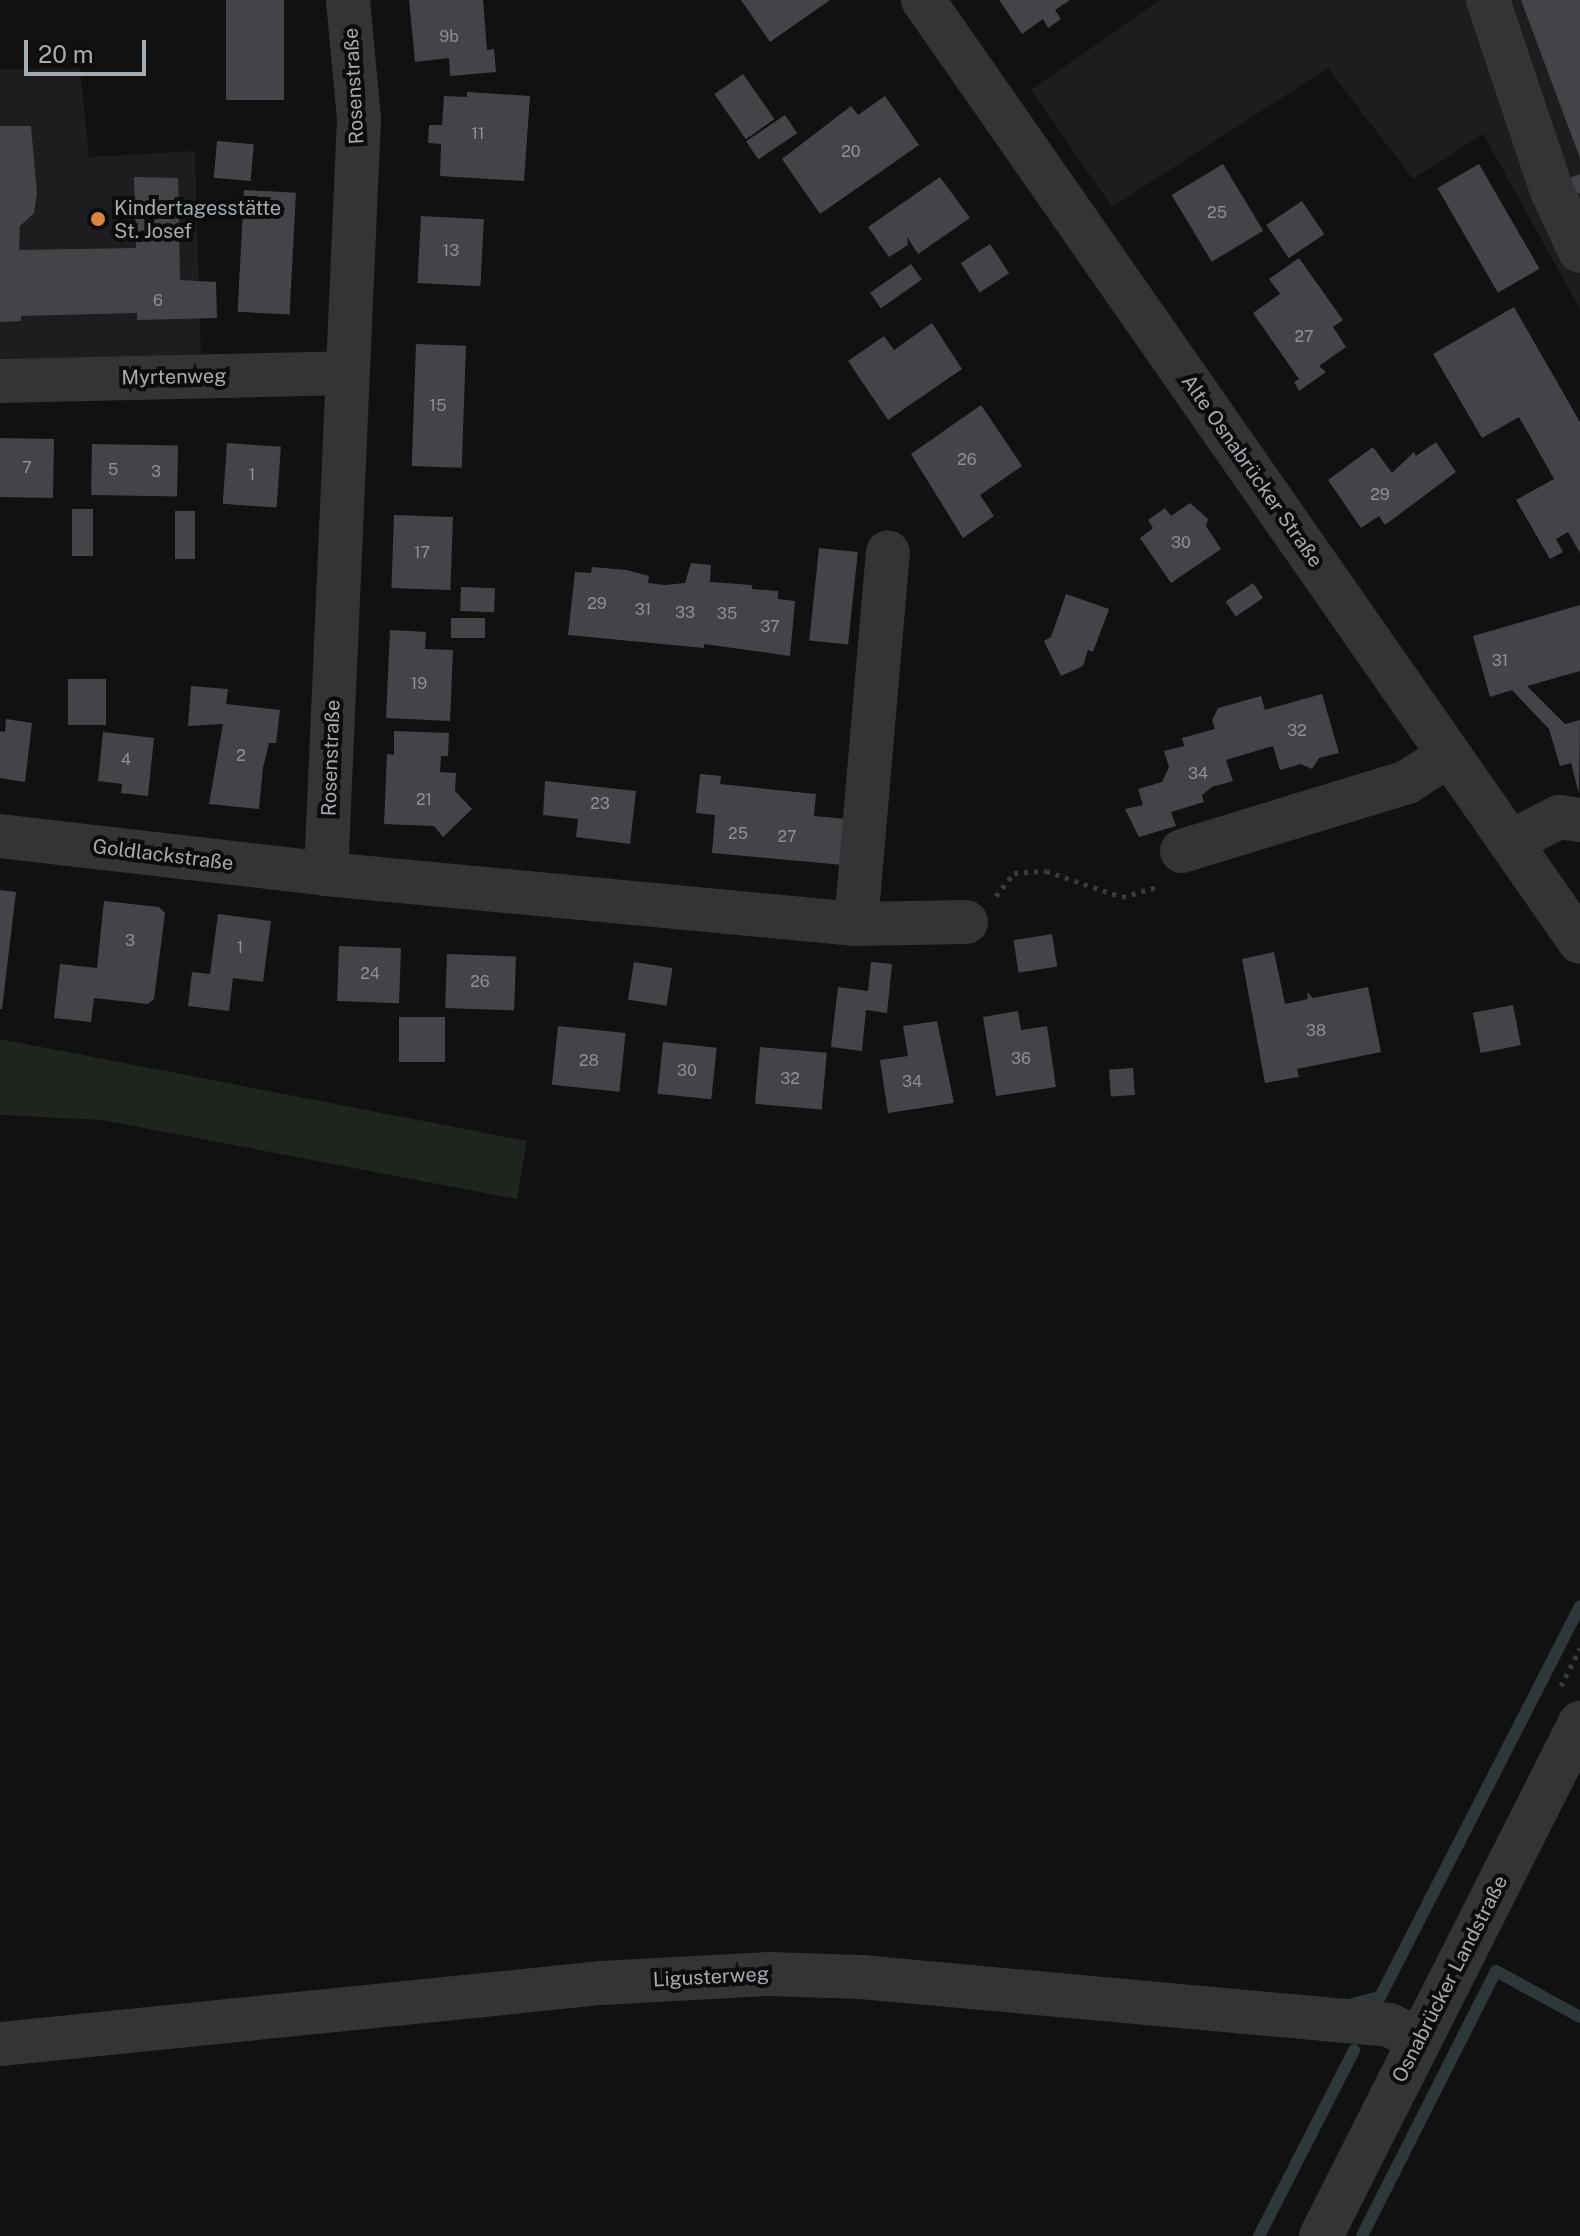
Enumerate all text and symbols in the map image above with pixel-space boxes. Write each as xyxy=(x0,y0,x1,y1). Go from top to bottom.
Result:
scale bar xyxy=(28,24,150,74)
street label: Rosenstraße xyxy=(339,27,369,145)
house number: 9b xyxy=(439,27,459,47)
text: 20 m xyxy=(38,40,94,68)
house number: 11 xyxy=(471,124,485,144)
house number: 20 xyxy=(841,142,861,162)
place label: Kindertagesstätte St. Josef xyxy=(114,196,281,243)
house number: 25 xyxy=(1207,203,1227,223)
marker: Kindertagesstätte St. Josef xyxy=(89,210,107,228)
house number: 13 xyxy=(443,241,459,261)
house number: 6 xyxy=(153,291,163,311)
house number: 27 xyxy=(1294,327,1314,347)
street label: Myrtenweg xyxy=(121,364,227,390)
street label: Alte Osnabrücker Straße xyxy=(1176,370,1328,572)
house number: 15 xyxy=(430,396,446,416)
house number: 26 xyxy=(957,450,977,470)
house number: 7 xyxy=(22,458,32,478)
house number: 5 xyxy=(108,460,118,480)
house number: 3 xyxy=(151,462,161,482)
house number: 1 xyxy=(249,465,255,485)
house number: 29 xyxy=(1370,485,1390,505)
house number: 30 xyxy=(1171,533,1191,553)
house number: 17 xyxy=(414,543,430,563)
house number: 29 xyxy=(587,594,607,614)
house number: 31 xyxy=(635,600,651,620)
house number: 33 xyxy=(675,603,695,623)
house number: 35 xyxy=(717,604,737,624)
house number: 37 xyxy=(760,617,780,637)
house number: 31 xyxy=(1492,651,1508,671)
house number: 19 xyxy=(411,674,427,694)
street label: Rosenstraße xyxy=(317,699,345,817)
house number: 32 xyxy=(1287,721,1307,741)
house number: 2 xyxy=(236,746,246,766)
house number: 4 xyxy=(121,750,131,770)
house number: 34 xyxy=(1188,764,1208,784)
house number: 21 xyxy=(416,790,432,810)
house number: 23 xyxy=(590,794,610,814)
house number: 25 xyxy=(728,824,748,844)
house number: 27 xyxy=(777,827,797,847)
street label: Goldlackstraße xyxy=(91,834,235,876)
house number: 3 xyxy=(125,931,135,951)
house number: 1 xyxy=(237,938,243,958)
house number: 24 xyxy=(360,964,380,984)
house number: 26 xyxy=(470,972,490,992)
house number: 38 xyxy=(1306,1021,1326,1041)
house number: 36 xyxy=(1011,1049,1031,1069)
house number: 28 xyxy=(579,1051,599,1071)
house number: 30 xyxy=(677,1061,697,1081)
house number: 32 xyxy=(780,1069,800,1089)
house number: 34 xyxy=(902,1072,922,1092)
street label: Osnabrücker Landstraße xyxy=(1387,1871,1513,2087)
street label: Ligusterweg xyxy=(652,1962,770,1992)

